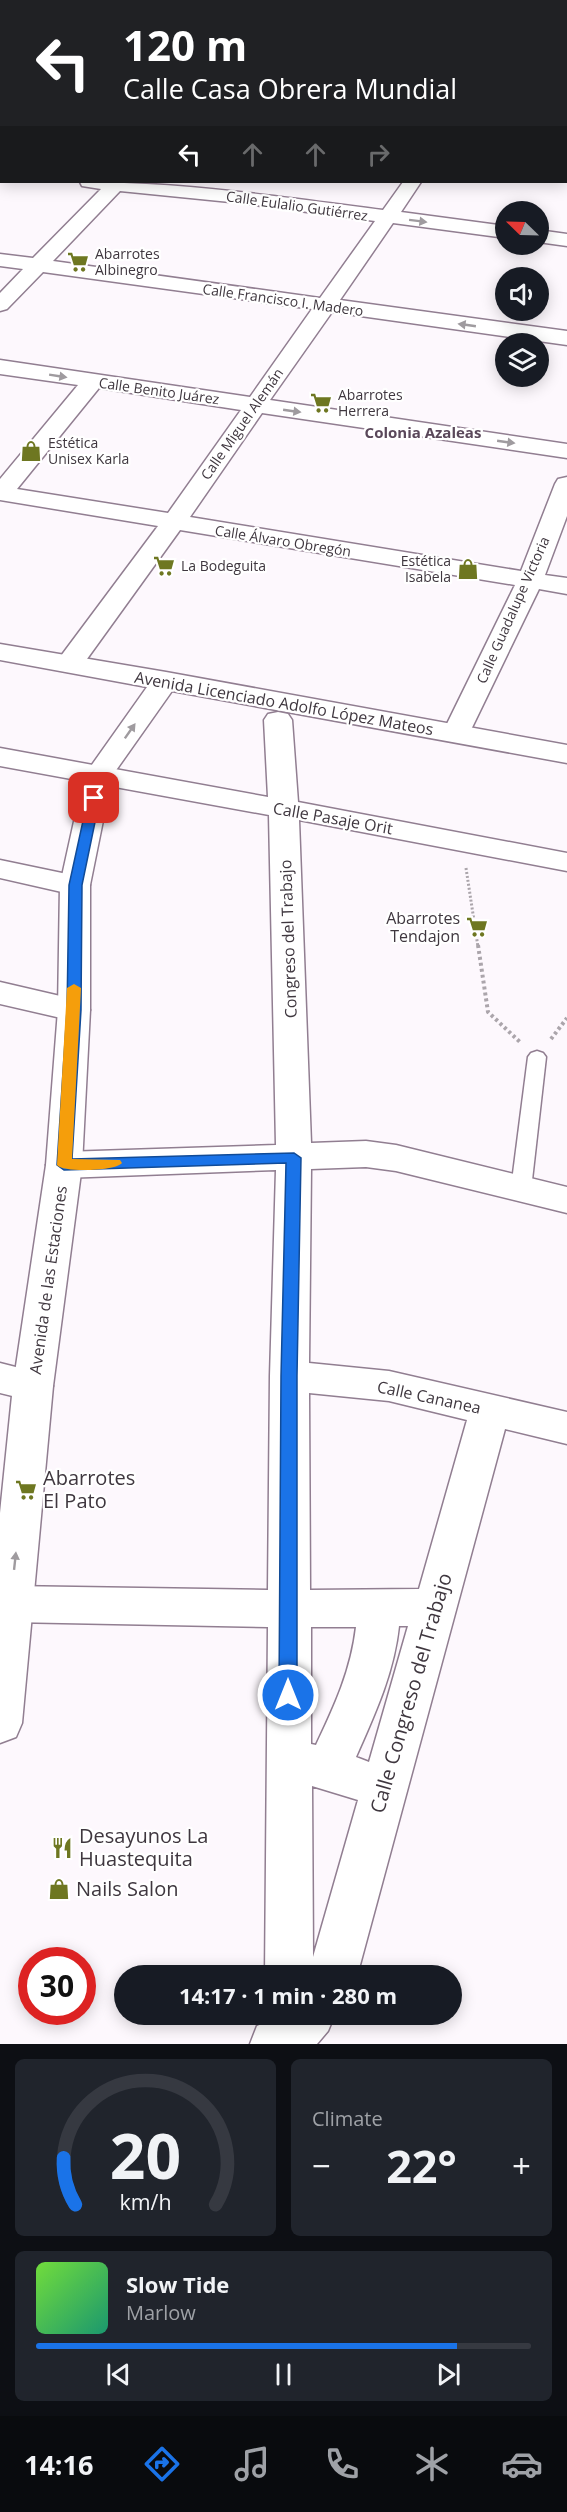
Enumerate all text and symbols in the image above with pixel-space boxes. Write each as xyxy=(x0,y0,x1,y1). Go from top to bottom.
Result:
text: 120 m xyxy=(123,16,247,73)
icon: left xyxy=(24,24,102,102)
text: Calle Casa Obrera Mundial xyxy=(123,70,457,107)
icon: left xyxy=(173,138,206,171)
icon: ahead xyxy=(236,138,269,171)
icon: ahead xyxy=(299,138,332,171)
icon: right xyxy=(362,138,395,171)
street label: Calle Eulalio Gutiérrez xyxy=(225,186,370,225)
north arrow xyxy=(495,201,549,255)
map controls xyxy=(495,201,549,387)
one-way arrow xyxy=(409,217,428,226)
place label: Abarrotes Albinegro xyxy=(95,244,160,279)
supermarket icon: Abarrotes Albinegro xyxy=(66,250,90,274)
button: sound xyxy=(495,267,549,321)
street label: Calle Francisco I. Madero xyxy=(201,279,365,320)
one-way arrow xyxy=(458,320,477,329)
button: layers xyxy=(495,333,549,387)
street label: Calle Miguel Alemán xyxy=(196,364,287,483)
one-way arrow xyxy=(48,371,67,380)
street label: Calle Benito Juárez xyxy=(98,373,221,408)
place label: Abarrotes Herrera xyxy=(338,385,403,420)
supermarket icon: Abarrotes Herrera xyxy=(309,391,333,415)
one-way arrow xyxy=(283,406,302,415)
district label: Colonia Azaleas xyxy=(365,422,481,442)
place label: Estética Unisex Karla xyxy=(48,433,129,468)
one-way arrow xyxy=(497,438,516,447)
shop icon: Estética Unisex Karla xyxy=(19,439,43,463)
street label: Calle Álvaro Obregón xyxy=(214,520,353,561)
street label: Calle Guadalupe Victoria xyxy=(471,533,554,686)
place label: Estética Isabela xyxy=(401,551,451,586)
supermarket icon: La Bodeguita xyxy=(152,554,176,578)
place label: La Bodeguita xyxy=(181,556,266,575)
shop icon: Estética Isabela xyxy=(456,557,480,581)
street label: Avenida Licenciado Adolfo López Mateos xyxy=(133,666,435,740)
one-way arrow xyxy=(124,723,136,738)
pin xyxy=(68,772,119,823)
icon: arrive xyxy=(77,781,110,814)
street label: Calle Pasaje Orit xyxy=(271,797,395,839)
street label: Congreso del Trabajo xyxy=(274,859,302,1019)
place label: Abarrotes Tendajon xyxy=(386,907,460,947)
supermarket icon: Abarrotes Tendajon xyxy=(465,915,489,939)
street label: Avenida de las Estaciones xyxy=(24,1184,72,1376)
street label: Calle Cananea xyxy=(375,1375,483,1419)
place label: Abarrotes El Pato xyxy=(43,1464,135,1514)
supermarket icon: Abarrotes El Pato xyxy=(14,1478,38,1502)
one-way arrow xyxy=(10,1551,20,1570)
street label: Calle Congreso del Trabajo xyxy=(363,1570,458,1816)
position arrow xyxy=(256,1663,320,1727)
place label: Desayunos La Huastequita xyxy=(79,1822,208,1872)
restaurant icon: Desayunos La Huastequita xyxy=(50,1836,74,1860)
place label: Nails Salon xyxy=(76,1875,178,1902)
shop icon: Nails Salon xyxy=(47,1877,71,1901)
speed limit sign: 30 xyxy=(18,1947,96,2025)
text: 14:17 · 1 min · 280 m xyxy=(179,1980,397,2010)
text: Climate xyxy=(312,2105,383,2132)
text: 20 xyxy=(110,2112,181,2197)
text: 22° xyxy=(386,2135,457,2196)
text: − xyxy=(312,2143,331,2188)
text: + xyxy=(512,2143,531,2188)
text: km/h xyxy=(119,2187,172,2216)
text: Slow Tide xyxy=(126,2269,229,2299)
text: Marlow xyxy=(126,2299,196,2326)
icon: previous xyxy=(102,2358,135,2391)
icon: pause xyxy=(267,2358,300,2391)
icon: next xyxy=(432,2358,465,2391)
icon: directions xyxy=(141,2443,183,2485)
icon: music xyxy=(231,2443,273,2485)
icon: phone xyxy=(321,2443,363,2485)
icon: climate xyxy=(411,2443,453,2485)
icon: car xyxy=(501,2443,543,2485)
text: 14:16 xyxy=(24,2446,93,2483)

